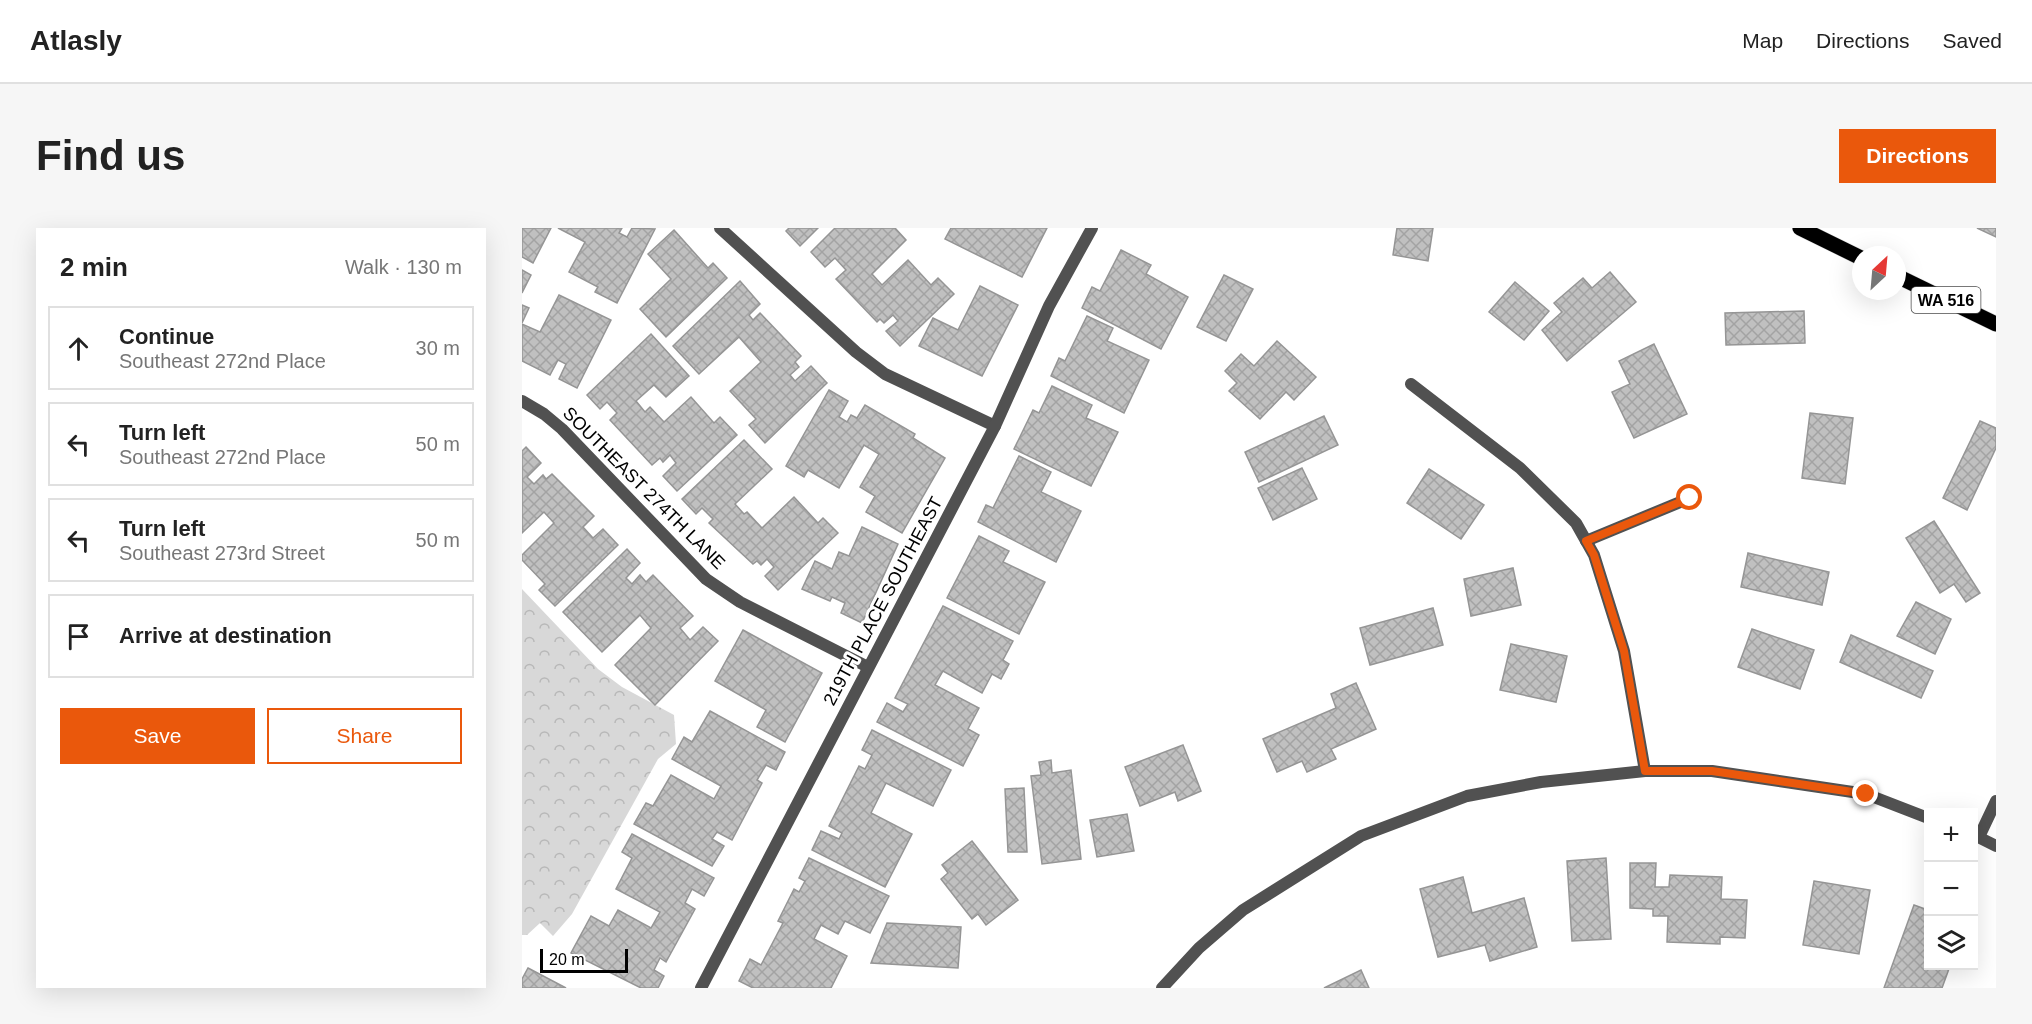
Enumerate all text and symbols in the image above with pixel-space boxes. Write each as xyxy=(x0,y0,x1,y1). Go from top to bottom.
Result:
text: Atlasly xyxy=(30,25,122,56)
text: Map xyxy=(1742,29,1783,52)
text: Directions xyxy=(1816,29,1909,52)
text: Saved xyxy=(1942,29,2002,52)
button: Directions xyxy=(1839,129,1996,183)
text: Find us xyxy=(36,132,185,179)
north arrow xyxy=(1852,246,1906,300)
text: 2 min xyxy=(60,252,128,282)
text: Walk · 130 m xyxy=(345,256,462,278)
road number: WA 516 xyxy=(1912,287,1980,313)
text: Continue xyxy=(119,324,214,349)
icon: ahead xyxy=(62,332,95,365)
text: 30 m xyxy=(416,337,460,359)
text: Southeast 272nd Place xyxy=(119,350,326,372)
street label: SOUTHEAST 274TH LANE xyxy=(559,403,729,573)
text: Turn left xyxy=(119,420,205,445)
icon: left xyxy=(62,428,95,461)
text: 50 m xyxy=(416,433,460,455)
text: Southeast 272nd Place xyxy=(119,446,326,468)
route start xyxy=(1676,484,1702,510)
street label: 219TH PLACE SOUTHEAST xyxy=(819,493,947,709)
text: Turn left xyxy=(119,516,205,541)
icon: left xyxy=(62,524,95,557)
text: 50 m xyxy=(416,529,460,551)
text: Southeast 273rd Street xyxy=(119,542,325,564)
icon: arrive xyxy=(62,620,95,653)
text: Arrive at destination xyxy=(119,623,332,648)
button: Save xyxy=(60,708,255,764)
button: Share xyxy=(267,708,462,764)
route end xyxy=(1852,780,1878,806)
map controls xyxy=(1924,808,1978,970)
button: + xyxy=(1924,808,1978,862)
button: − xyxy=(1924,862,1978,916)
button: layers xyxy=(1924,916,1978,970)
scale bar xyxy=(540,946,628,974)
text: 20 m xyxy=(549,951,585,968)

